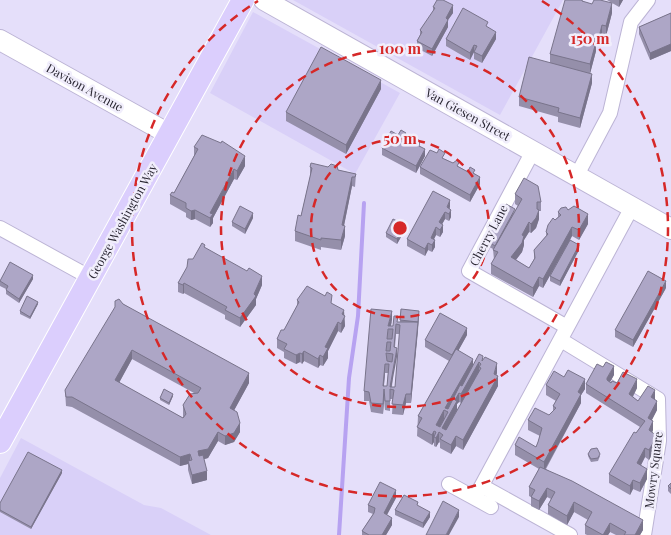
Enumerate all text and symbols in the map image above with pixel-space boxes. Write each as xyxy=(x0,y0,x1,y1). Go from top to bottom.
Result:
text: 150 m xyxy=(570,28,610,48)
text: 100 m xyxy=(379,38,422,58)
street label: Davison Avenue xyxy=(44,59,126,115)
street label: Van Giesen Street xyxy=(422,84,514,144)
text: 50 m xyxy=(383,128,417,148)
street label: George Washington Way xyxy=(84,160,160,282)
street label: Cherry Lane xyxy=(465,202,511,268)
centre of rings xyxy=(391,219,409,237)
street label: Mowry Square xyxy=(640,431,666,509)

